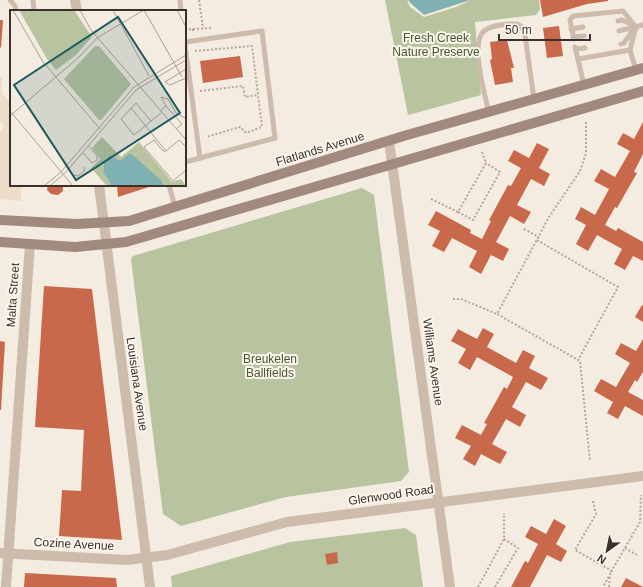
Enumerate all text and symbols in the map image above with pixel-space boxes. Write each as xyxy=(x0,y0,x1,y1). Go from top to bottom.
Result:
inset map xyxy=(10,10,186,186)
scale bar xyxy=(499,16,590,42)
text: 50 m xyxy=(505,23,532,37)
park label: Fresh Creek Nature Preserve xyxy=(392,31,480,59)
street label: Flatlands Avenue xyxy=(274,129,366,169)
street label: Malta Street xyxy=(4,262,22,328)
street label: Williams Avenue xyxy=(420,318,446,407)
street label: Louisiana Avenue xyxy=(123,336,151,432)
park label: Breukelen Ballfields xyxy=(243,352,297,380)
street label: Glenwood Road xyxy=(347,482,435,508)
north arrow xyxy=(587,531,627,571)
street label: Cozine Avenue xyxy=(33,535,115,553)
text: N xyxy=(595,552,608,567)

